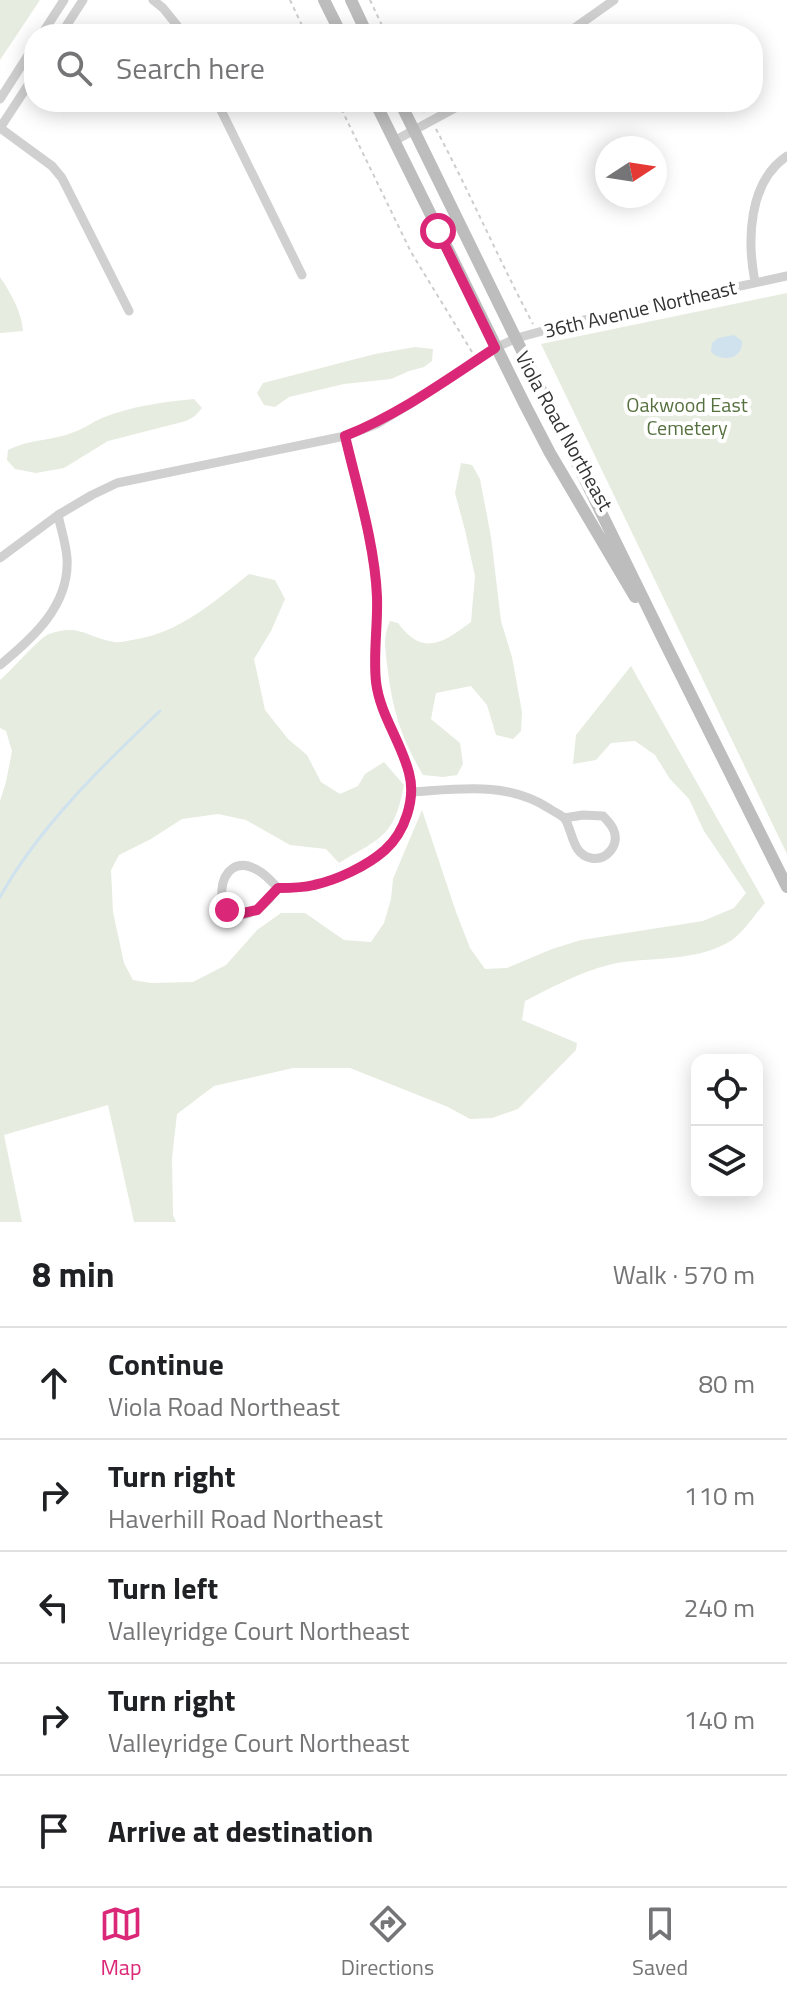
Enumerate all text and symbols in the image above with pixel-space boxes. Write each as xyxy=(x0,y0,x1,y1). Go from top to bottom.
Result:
search box xyxy=(24,24,763,112)
text: Search here xyxy=(116,45,265,91)
icon: search xyxy=(52,46,96,90)
north arrow xyxy=(595,136,667,208)
route start xyxy=(420,213,456,249)
street label: 36th Avenue Northeast xyxy=(541,271,739,346)
street label: Viola Road Northeast xyxy=(508,345,621,516)
park label: Oakwood East Cemetery xyxy=(626,389,748,443)
route end xyxy=(209,892,245,928)
map controls xyxy=(691,1054,763,1198)
button: locate xyxy=(691,1054,763,1126)
button: layers xyxy=(691,1126,763,1198)
text: 8 min xyxy=(32,1248,115,1300)
text: Walk · 570 m xyxy=(613,1255,755,1294)
text: Continue xyxy=(108,1341,224,1387)
icon: ahead xyxy=(32,1361,76,1405)
text: 80 m xyxy=(698,1364,755,1403)
text: Viola Road Northeast xyxy=(108,1387,340,1426)
text: Turn right xyxy=(108,1453,236,1499)
icon: right xyxy=(32,1473,76,1517)
text: 110 m xyxy=(684,1476,755,1515)
text: Haverhill Road Northeast xyxy=(108,1499,383,1538)
text: Turn left xyxy=(108,1565,218,1611)
icon: left xyxy=(32,1585,76,1629)
text: 240 m xyxy=(684,1588,755,1627)
text: Valleyridge Court Northeast xyxy=(108,1611,409,1650)
text: Turn right xyxy=(108,1677,236,1723)
icon: right xyxy=(32,1697,76,1741)
text: 140 m xyxy=(684,1700,755,1739)
text: Valleyridge Court Northeast xyxy=(108,1723,409,1762)
text: Arrive at destination xyxy=(108,1808,373,1854)
icon: arrive xyxy=(32,1809,76,1853)
tab: Map xyxy=(99,1902,143,1984)
tab: Directions xyxy=(341,1902,434,1984)
tab: Saved xyxy=(632,1902,688,1984)

